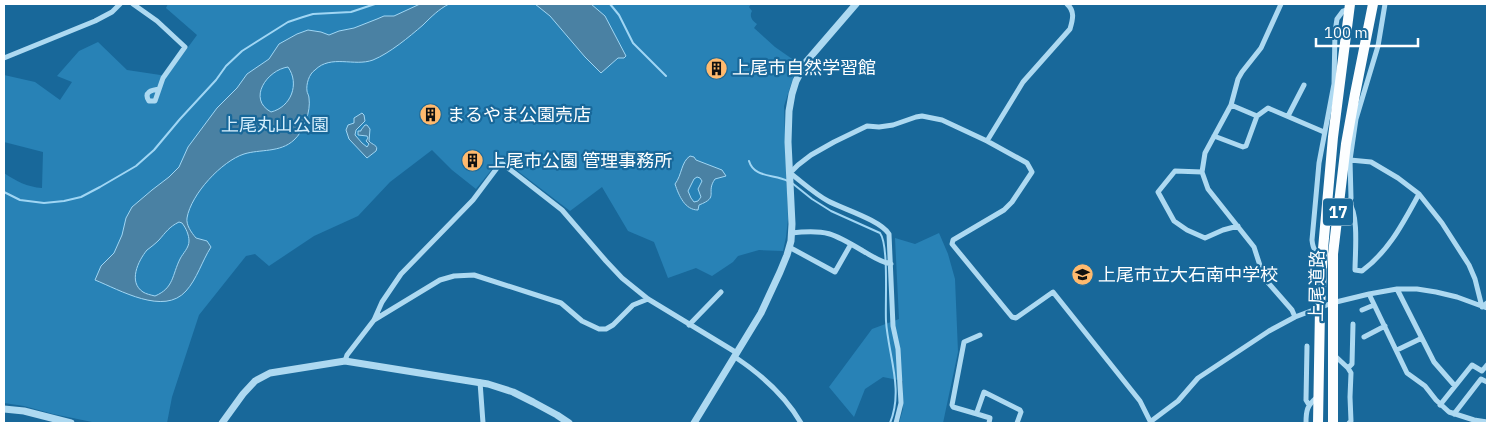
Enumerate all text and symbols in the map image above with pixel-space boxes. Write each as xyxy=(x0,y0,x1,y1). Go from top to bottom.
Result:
scale bar xyxy=(1316,15,1418,47)
text: 100 m xyxy=(1324,23,1368,42)
building icon: 上尾市自然学習館 xyxy=(704,56,728,80)
place label: 上尾市自然学習館 xyxy=(732,56,876,79)
building icon: まるやま公園売店 xyxy=(419,103,443,127)
place label: まるやま公園売店 xyxy=(447,103,591,126)
park label: 上尾丸山公園 xyxy=(221,113,329,136)
building icon: 上尾市公園 管理事務所 xyxy=(460,149,484,173)
place label: 上尾市公園 管理事務所 xyxy=(488,149,672,172)
road number: 17 xyxy=(1323,198,1353,226)
street label: 上尾道路 xyxy=(1304,250,1329,322)
school or university icon: 上尾市立大石南中学校 xyxy=(1070,263,1094,287)
place label: 上尾市立大石南中学校 xyxy=(1098,263,1278,286)

